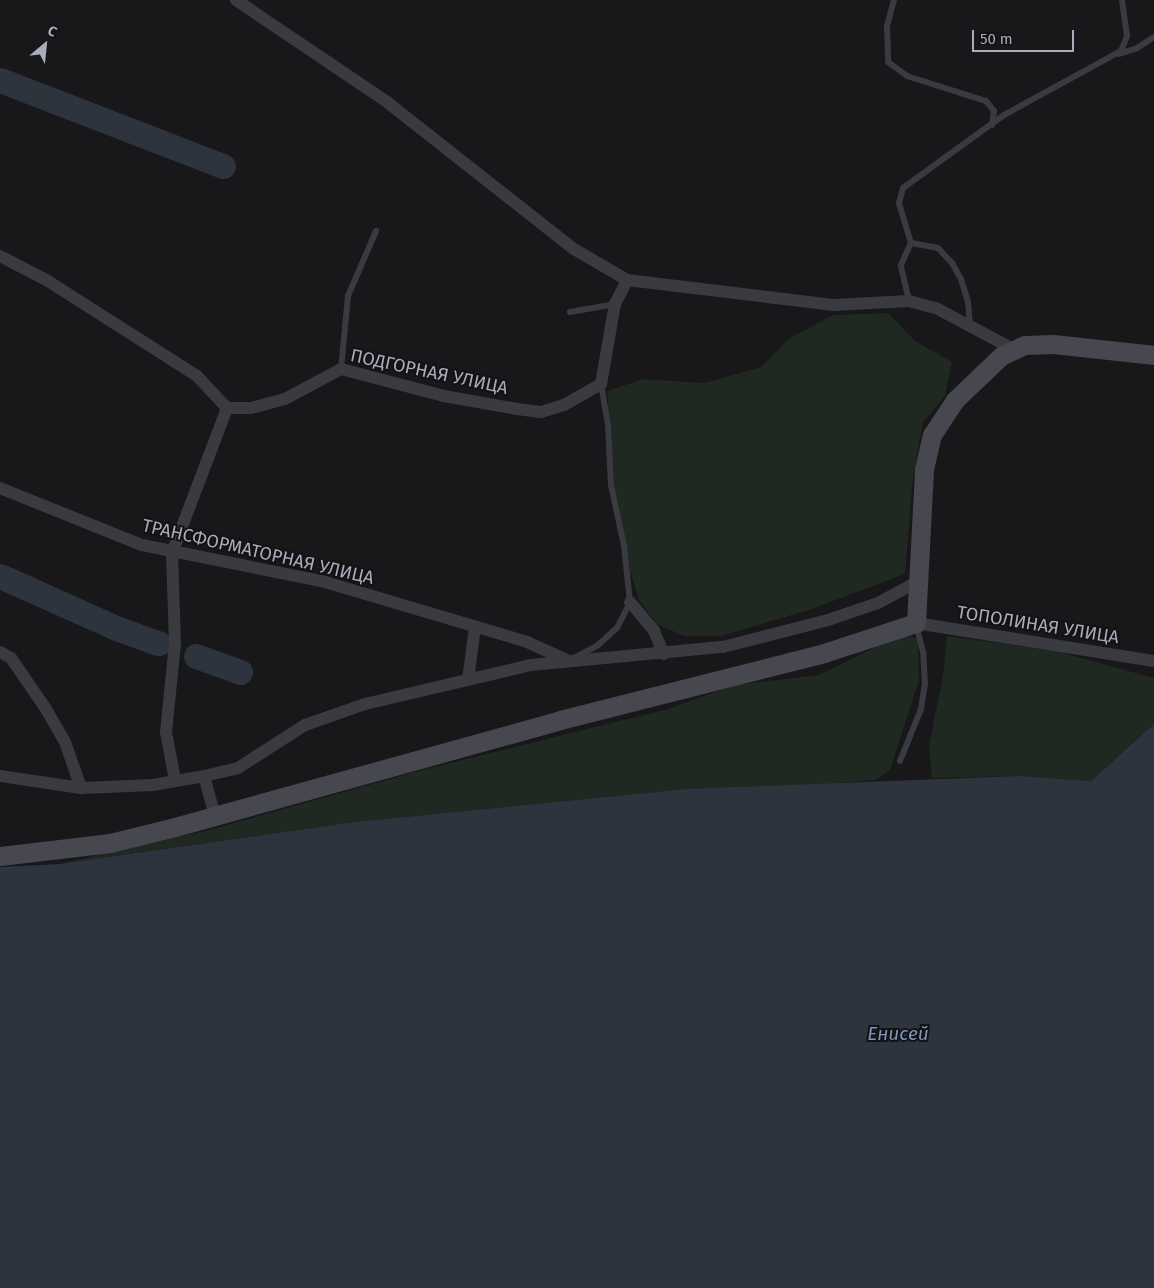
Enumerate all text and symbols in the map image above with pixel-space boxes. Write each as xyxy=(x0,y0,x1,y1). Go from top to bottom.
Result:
north arrow xyxy=(20,20,70,70)
scale bar xyxy=(974,20,1076,52)
text: С xyxy=(45,22,60,41)
text: 50 m xyxy=(980,30,1013,48)
street label: ПОДГОРНАЯ УЛИЦА xyxy=(348,345,510,399)
street label: ТРАНСФОРМАТОРНАЯ УЛИЦА xyxy=(140,515,376,589)
street label: ТОПОЛИНАЯ УЛИЦА xyxy=(956,602,1120,648)
water label: Енисей xyxy=(867,1023,929,1045)

